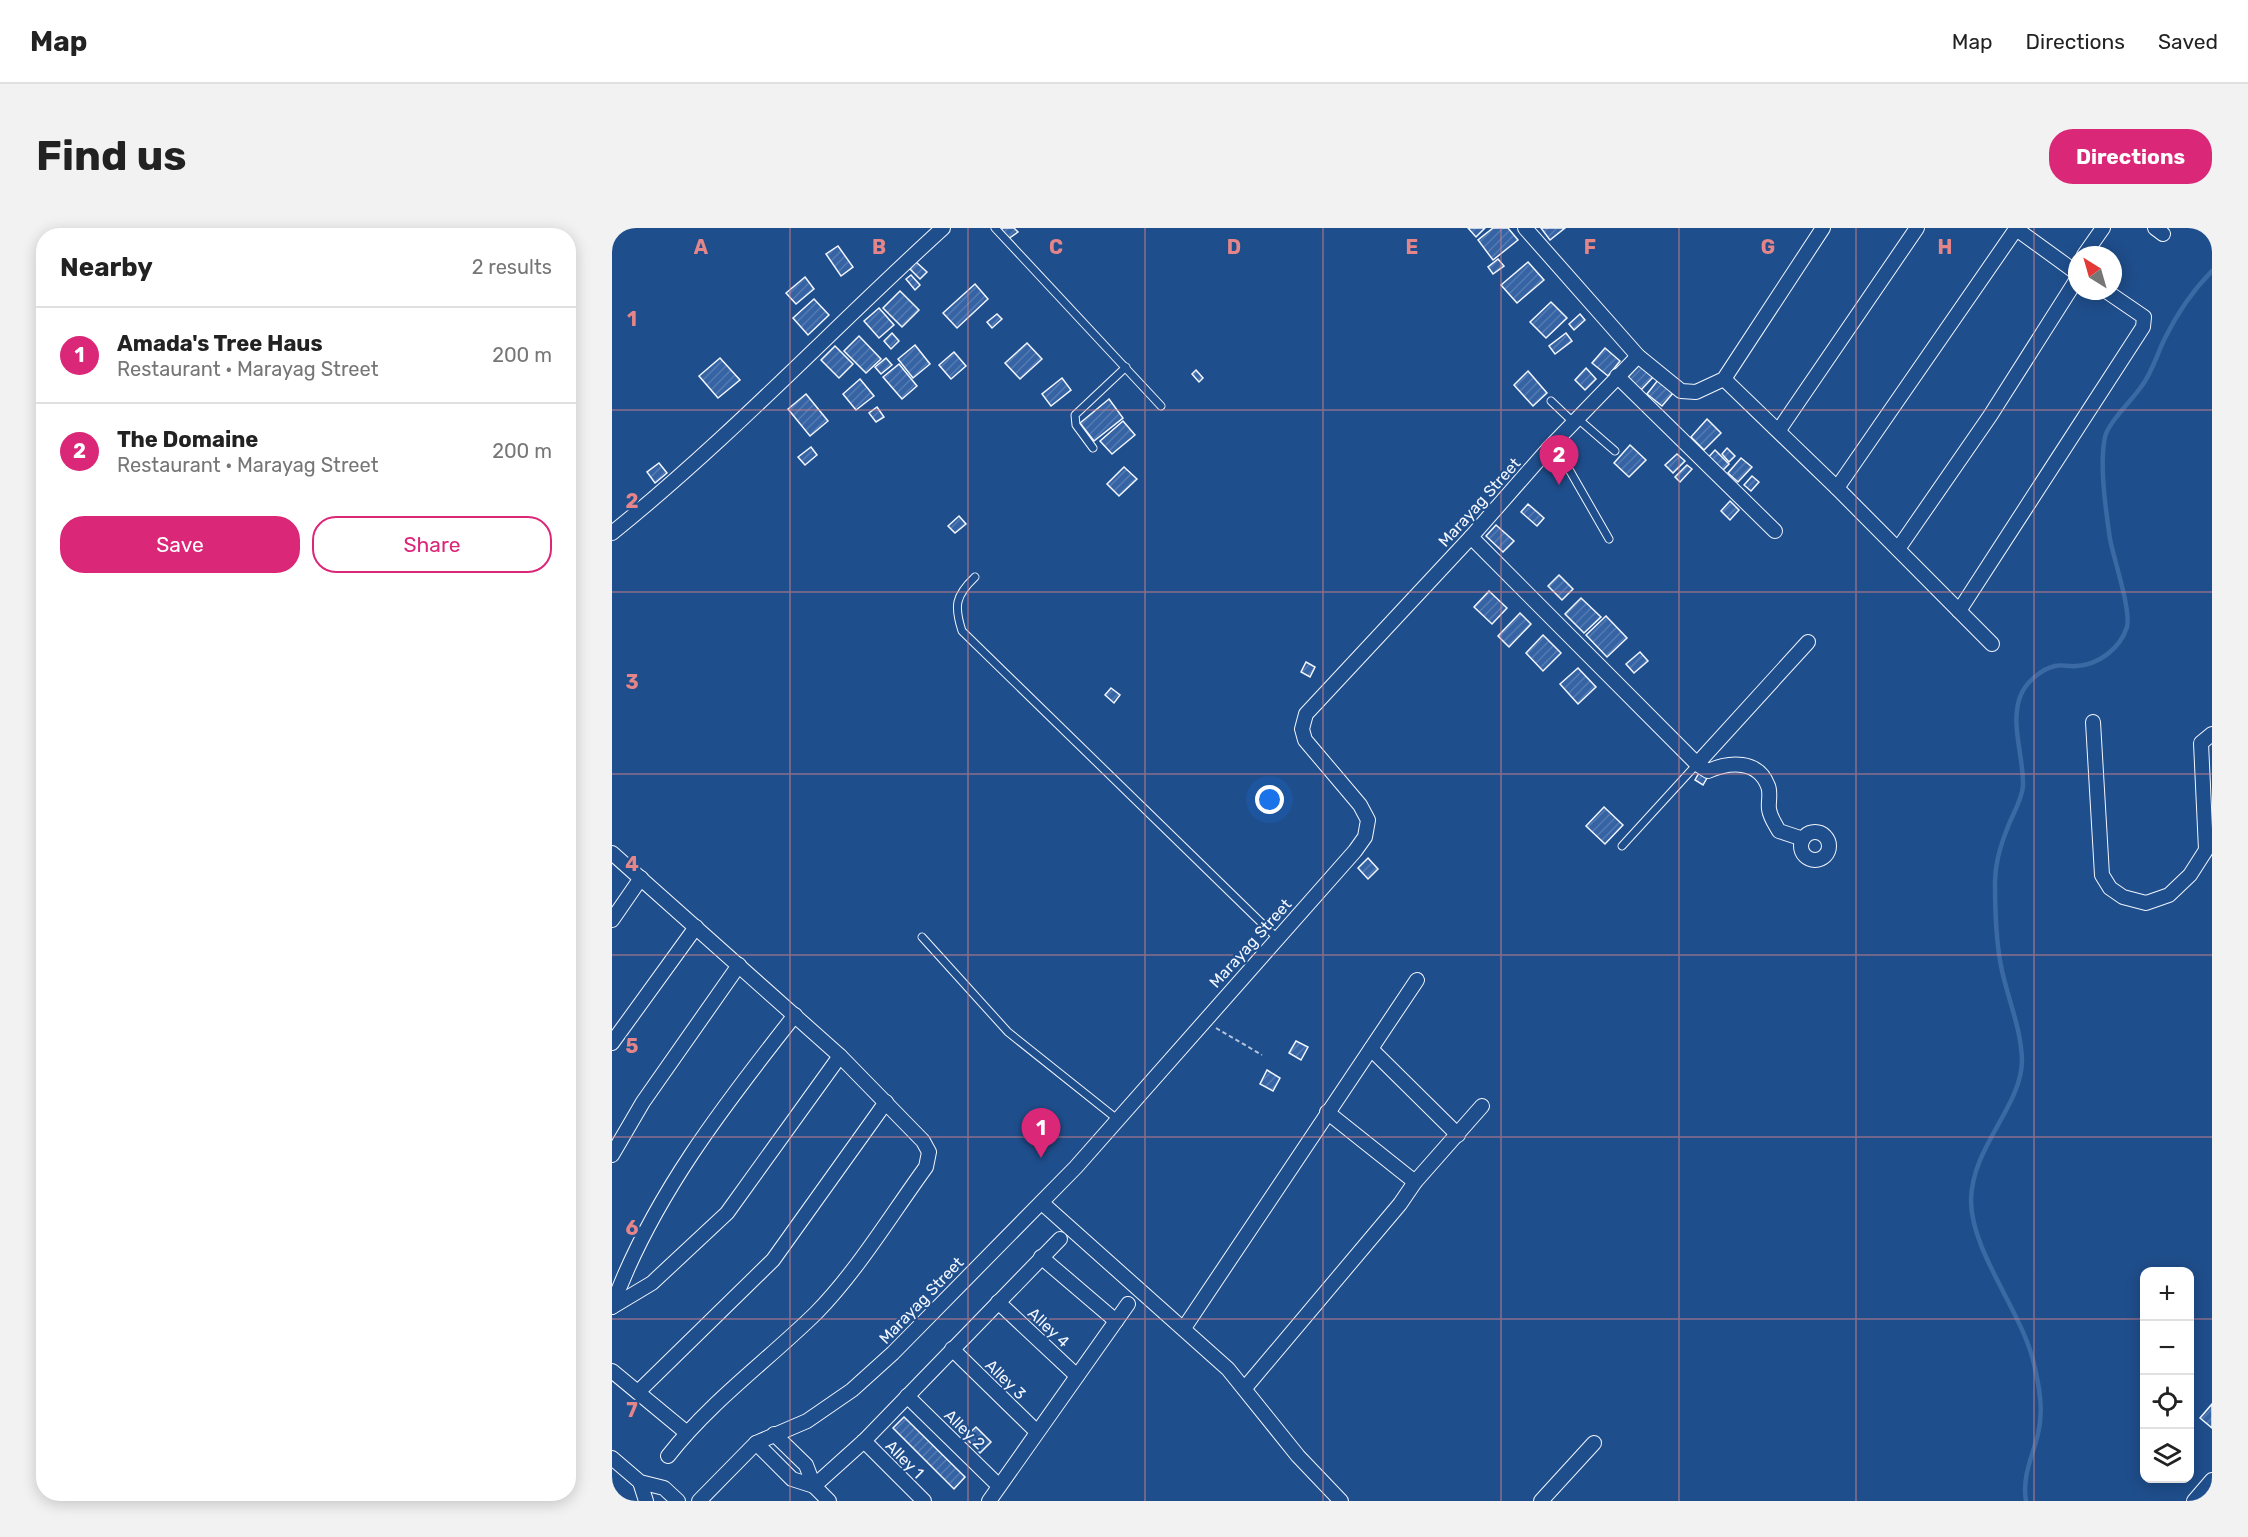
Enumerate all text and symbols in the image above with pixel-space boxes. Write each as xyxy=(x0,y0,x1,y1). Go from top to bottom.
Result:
text: Map xyxy=(30,25,87,58)
text: Map xyxy=(1952,29,1993,54)
text: Directions xyxy=(2026,29,2125,54)
text: Saved xyxy=(2158,29,2218,54)
button: Directions xyxy=(2049,129,2212,184)
text: Find us xyxy=(36,131,187,181)
text: A xyxy=(694,235,709,259)
text: B xyxy=(872,235,886,259)
text: C xyxy=(1049,235,1063,259)
text: D xyxy=(1227,235,1241,259)
text: E xyxy=(1406,235,1418,259)
text: F xyxy=(1584,235,1596,259)
text: G xyxy=(1761,235,1775,259)
text: H xyxy=(1938,235,1952,259)
north arrow xyxy=(2068,246,2122,300)
text: Nearby xyxy=(60,252,153,283)
text: 2 results xyxy=(472,255,552,279)
text: 1 xyxy=(627,307,637,331)
text: Amada's Tree Haus xyxy=(117,330,323,357)
text: 1 xyxy=(75,343,84,367)
text: 200 m xyxy=(492,343,552,367)
text: Restaurant · Marayag Street xyxy=(117,357,378,381)
text: The Domaine xyxy=(117,426,258,453)
pin: 2 xyxy=(1540,436,1578,485)
text: 2 xyxy=(73,439,86,463)
text: 200 m xyxy=(492,439,552,463)
text: Restaurant · Marayag Street xyxy=(117,453,378,477)
street label: Marayag Street xyxy=(1434,454,1524,551)
text: 2 xyxy=(626,489,639,513)
button: Save xyxy=(60,516,300,573)
button: Share xyxy=(312,516,552,573)
text: 3 xyxy=(625,670,639,694)
your location xyxy=(1255,785,1284,814)
text: 4 xyxy=(625,852,639,876)
street label: Marayag Street xyxy=(1205,895,1295,992)
text: 5 xyxy=(626,1034,639,1058)
pin: 1 xyxy=(1022,1108,1060,1158)
text: 6 xyxy=(625,1216,639,1240)
street label: Marayag Street xyxy=(875,1253,968,1348)
map controls xyxy=(2140,1267,2194,1483)
button: + xyxy=(2140,1267,2194,1321)
street label: Alley 4 xyxy=(1024,1304,1073,1351)
button: − xyxy=(2140,1321,2194,1375)
street label: Alley 3 xyxy=(981,1355,1030,1403)
button: locate xyxy=(2140,1375,2194,1429)
text: 7 xyxy=(626,1398,638,1422)
street label: Alley 2 xyxy=(940,1406,989,1453)
button: layers xyxy=(2140,1429,2194,1483)
street label: Alley 1 xyxy=(882,1436,928,1482)

